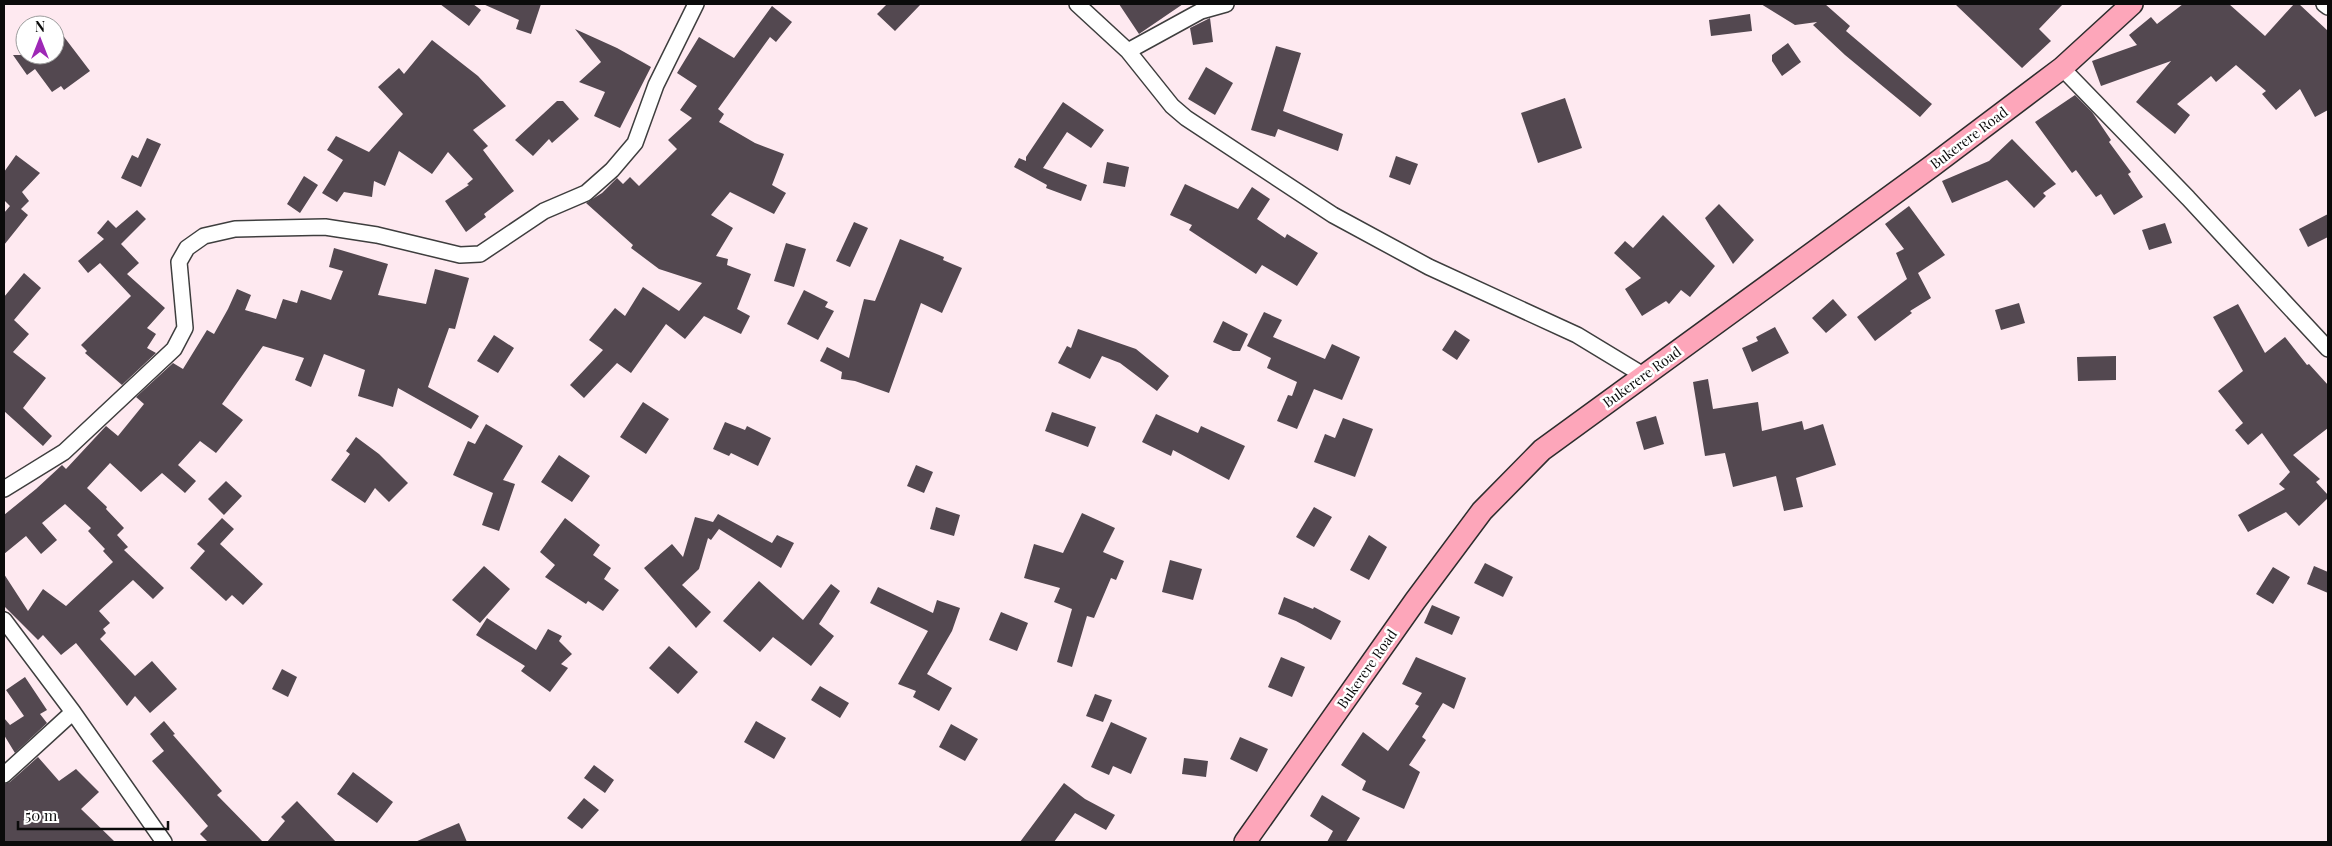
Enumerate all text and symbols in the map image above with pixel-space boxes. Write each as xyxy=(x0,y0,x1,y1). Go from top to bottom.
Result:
north arrow xyxy=(15,15,65,65)
text: N xyxy=(35,17,45,36)
street label: Bukerere Road xyxy=(1926,102,2011,173)
street label: Bukerere Road xyxy=(1599,342,1685,412)
street label: Bukerere Road xyxy=(1332,625,1401,712)
scale bar xyxy=(18,798,168,830)
text: 50 m xyxy=(25,805,58,825)

